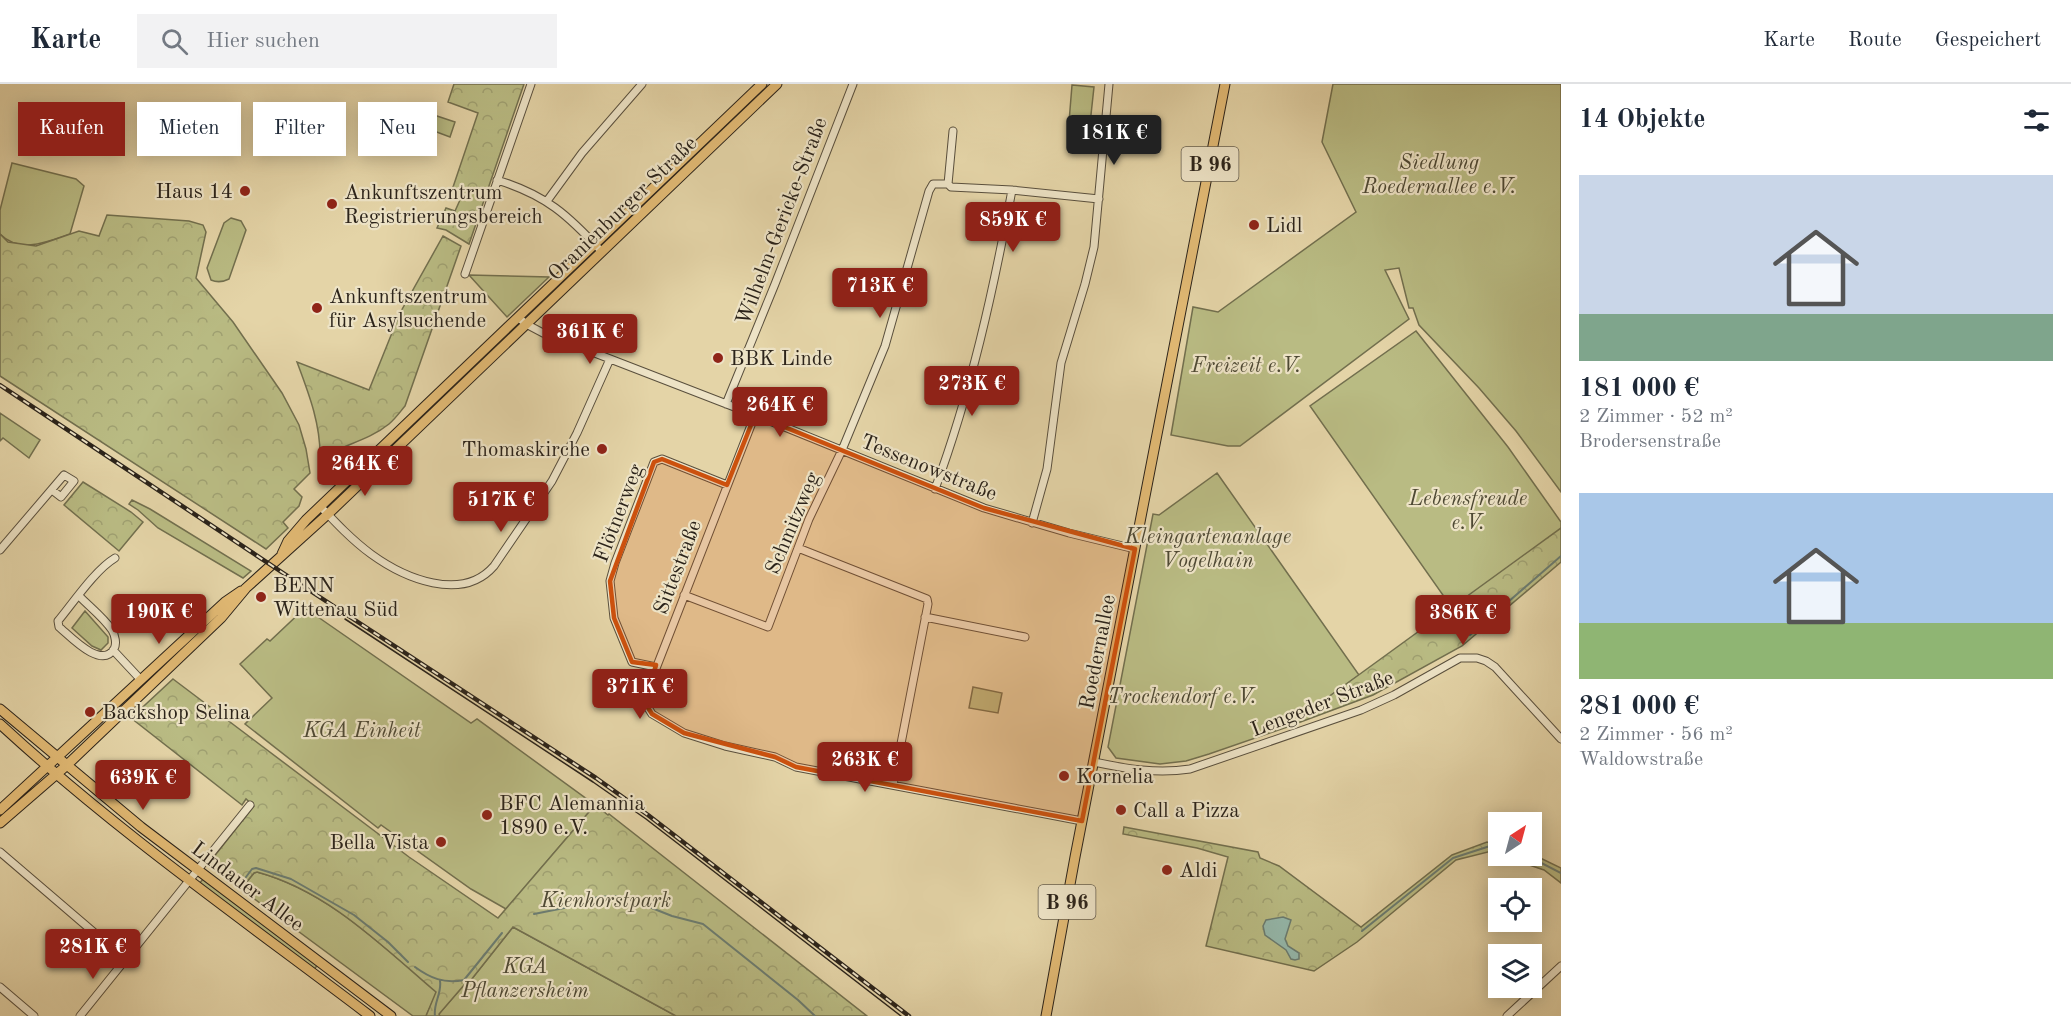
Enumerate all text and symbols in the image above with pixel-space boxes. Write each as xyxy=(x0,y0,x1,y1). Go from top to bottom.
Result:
search box xyxy=(137,14,557,68)
icon: search xyxy=(158,25,191,58)
text: Karte xyxy=(30,27,101,55)
text: Hier suchen xyxy=(206,30,320,52)
text: Karte xyxy=(1763,30,1815,51)
text: Route xyxy=(1848,30,1902,51)
text: Gespeichert xyxy=(1935,30,2041,51)
chip: Kaufen xyxy=(18,102,125,156)
chip: Mieten xyxy=(137,102,241,156)
chip: Filter xyxy=(253,102,346,156)
chip: Neu xyxy=(358,102,437,156)
icon: filters xyxy=(2020,104,2053,137)
text: 14 Objekte xyxy=(1579,107,1706,133)
street label: Wilhelm-Gericke-Straße xyxy=(733,115,832,328)
pin: 181K € xyxy=(1065,115,1163,166)
text: 181K € xyxy=(1080,124,1148,144)
street label: Oranienburger Straße xyxy=(545,133,701,285)
road number: B 96 xyxy=(1182,147,1238,181)
park label: Siedlung Roedernallee e.V. xyxy=(1361,153,1516,198)
place label: Haus 14 xyxy=(156,182,233,203)
place label: Ankunftszentrum Registrierungsbereich xyxy=(344,183,543,228)
marker: Haus 14 xyxy=(238,184,252,198)
marker: Ankunftszentrum Registrierungsbereich xyxy=(325,197,339,211)
pin: 859K € xyxy=(964,202,1062,253)
text: 859K € xyxy=(979,211,1047,231)
icon: home xyxy=(1762,214,1870,322)
place label: Lidl xyxy=(1266,216,1303,237)
marker: Lidl xyxy=(1247,218,1261,232)
pin: 713K € xyxy=(831,268,929,319)
text: 713K € xyxy=(846,277,914,297)
place label: Ankunftszentrum für Asylsuchende xyxy=(329,287,487,332)
marker: Ankunftszentrum für Asylsuchende xyxy=(310,301,324,315)
pin: 361K € xyxy=(541,314,639,365)
text: 361K € xyxy=(556,323,624,343)
place label: BBK Linde xyxy=(730,349,832,370)
marker: BBK Linde xyxy=(711,351,725,365)
park label: Freizeit e.V. xyxy=(1190,356,1301,377)
pin: 273K € xyxy=(923,366,1021,417)
text: 273K € xyxy=(938,375,1006,395)
text: 181 000 € xyxy=(1579,376,1699,402)
pin: 264K € xyxy=(731,387,829,438)
text: 264K € xyxy=(746,396,814,416)
text: 2 Zimmer · 52 m² xyxy=(1579,407,1733,427)
street label: Tessenowstraße xyxy=(857,431,1000,505)
text: Brodersenstraße xyxy=(1579,432,1721,452)
place label: Thomaskirche xyxy=(462,440,590,461)
marker: Thomaskirche xyxy=(595,442,609,456)
pin: 264K € xyxy=(316,446,414,497)
text: 264K € xyxy=(331,455,399,475)
street label: Flötnerweg xyxy=(591,461,648,566)
street label: Schmitzweg xyxy=(762,469,825,578)
pin: 517K € xyxy=(452,482,550,533)
park label: Lebensfreude e.V. xyxy=(1408,489,1527,534)
text: 517K € xyxy=(467,491,535,511)
street label: Sittestraße xyxy=(651,517,706,618)
park label: Kleingartenanlage Vogelhain xyxy=(1124,527,1291,572)
icon: home xyxy=(1762,532,1870,640)
place label: BENN Wittenau Süd xyxy=(273,576,399,621)
marker: BENN Wittenau Süd xyxy=(254,590,268,604)
street label: Roedernallee xyxy=(1077,593,1120,712)
pin: 190K € xyxy=(110,594,208,645)
pin: 386K € xyxy=(1414,595,1512,646)
text: 190K € xyxy=(125,603,193,623)
text: 386K € xyxy=(1429,604,1497,624)
street label: Lengeder Straße xyxy=(1248,667,1397,741)
pin: 371K € xyxy=(591,669,689,720)
text: 371K € xyxy=(606,678,674,698)
park label: Trockendorf e.V. xyxy=(1108,687,1256,708)
text: 281 000 € xyxy=(1579,694,1699,720)
place label: Backshop Selina xyxy=(102,703,250,724)
marker: Backshop Selina xyxy=(83,705,97,719)
park label: KGA Einheit xyxy=(302,721,421,742)
text: 2 Zimmer · 56 m² xyxy=(1579,725,1733,745)
pin: 263K € xyxy=(816,742,914,793)
text: Waldowstraße xyxy=(1579,750,1703,770)
text: 263K € xyxy=(831,751,899,771)
pin: 639K € xyxy=(94,760,192,811)
place label: Kornelia xyxy=(1076,767,1154,788)
text: 639K € xyxy=(109,769,177,789)
marker: Kornelia xyxy=(1057,769,1071,783)
place label: BFC Alemannia 1890 e.V. xyxy=(499,794,645,839)
place label: Call a Pizza xyxy=(1133,801,1240,822)
marker: Call a Pizza xyxy=(1114,803,1128,817)
marker: BFC Alemannia 1890 e.V. xyxy=(480,808,494,822)
north arrow xyxy=(1488,812,1542,866)
map controls xyxy=(1488,812,1542,998)
place label: Bella Vista xyxy=(329,833,429,854)
marker: Bella Vista xyxy=(434,835,448,849)
street label: Lindauer Allee xyxy=(187,838,307,936)
place label: Aldi xyxy=(1179,861,1217,882)
marker: Aldi xyxy=(1160,863,1174,877)
button: locate xyxy=(1488,878,1542,932)
road number: B 96 xyxy=(1038,885,1096,919)
park label: Kienhorstpark xyxy=(540,891,671,912)
pin: 281K € xyxy=(44,929,142,980)
text: 281K € xyxy=(59,938,127,958)
button: layers xyxy=(1488,944,1542,998)
park label: KGA Pflanzersheim xyxy=(460,957,589,1002)

